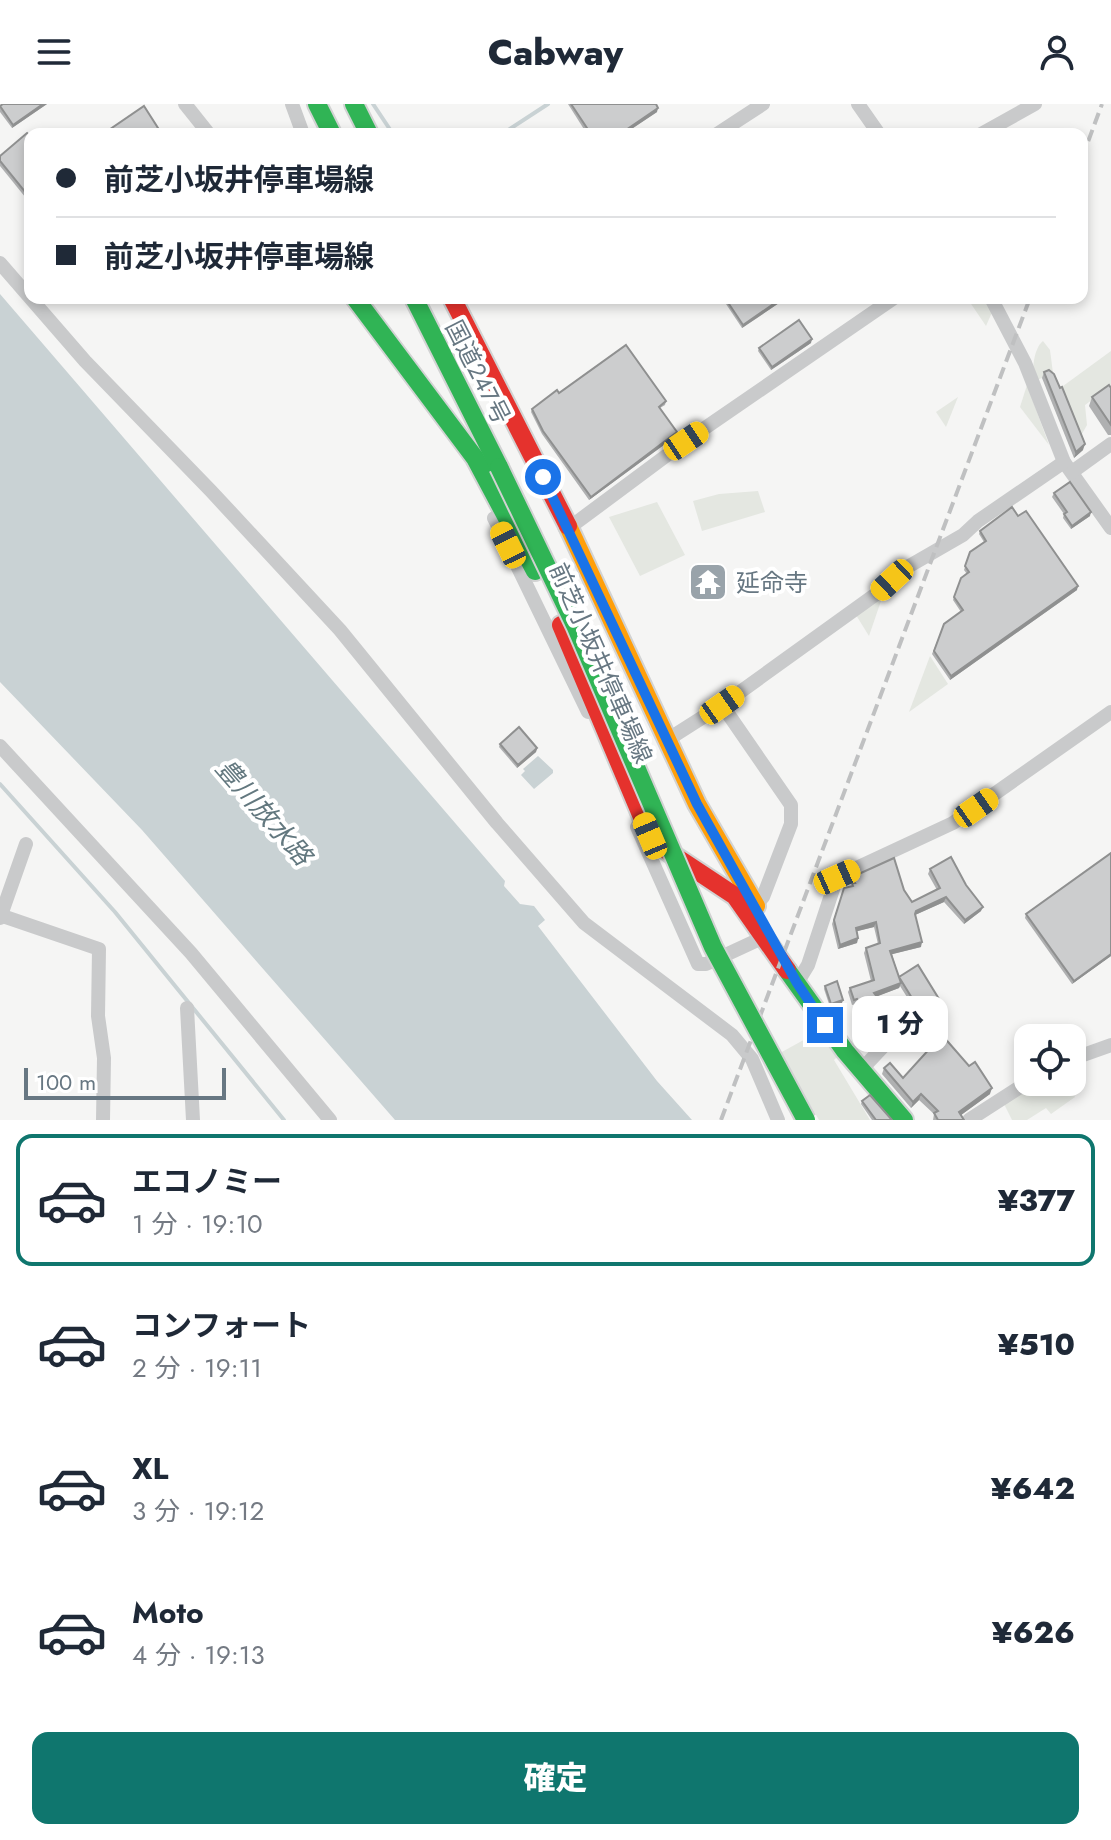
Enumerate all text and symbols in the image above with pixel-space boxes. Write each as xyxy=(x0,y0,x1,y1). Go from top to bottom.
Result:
text: Cabway xyxy=(488,26,623,78)
icon: menu xyxy=(32,30,76,74)
icon: person xyxy=(1035,30,1079,74)
text: 前芝小坂井停車場線 xyxy=(104,158,374,201)
text: 前芝小坂井停車場線 xyxy=(104,235,374,278)
street label: 国道247号 xyxy=(437,314,519,430)
car xyxy=(659,418,713,464)
route start xyxy=(525,459,561,495)
car xyxy=(487,518,529,572)
car xyxy=(866,555,918,605)
street label: 前芝小坂井停車場線 xyxy=(541,557,661,769)
temple icon: 延命寺 xyxy=(687,561,729,603)
place label: 延命寺 xyxy=(736,565,808,600)
car xyxy=(695,681,749,729)
water label: 豊川放水路 xyxy=(207,750,322,875)
car xyxy=(949,784,1003,832)
car xyxy=(630,809,670,863)
car xyxy=(810,856,864,898)
callout: 1 分 xyxy=(853,997,949,1053)
text: 1 分 xyxy=(876,1005,924,1043)
route end xyxy=(807,1007,843,1043)
map controls xyxy=(1014,1024,1086,1096)
button: locate xyxy=(1014,1024,1086,1096)
scale bar xyxy=(24,1064,226,1100)
text: 100 m xyxy=(36,1066,96,1098)
text: エコノミー xyxy=(132,1160,282,1203)
icon: car xyxy=(36,1164,108,1236)
text: ¥377 xyxy=(998,1179,1075,1222)
text: 1 分 · 19:10 xyxy=(132,1205,263,1243)
text: コンフォート xyxy=(132,1304,311,1347)
icon: car xyxy=(36,1308,108,1380)
text: ¥510 xyxy=(998,1323,1075,1366)
text: 2 分 · 19:11 xyxy=(132,1349,262,1387)
text: XL xyxy=(132,1447,168,1490)
icon: car xyxy=(36,1452,108,1524)
text: ¥642 xyxy=(991,1467,1075,1510)
text: 3 分 · 19:12 xyxy=(132,1492,264,1530)
text: Moto xyxy=(132,1591,204,1634)
icon: car xyxy=(36,1596,108,1668)
text: ¥626 xyxy=(992,1611,1075,1654)
text: 4 分 · 19:13 xyxy=(132,1636,265,1674)
button: 確定 xyxy=(32,1732,1079,1824)

